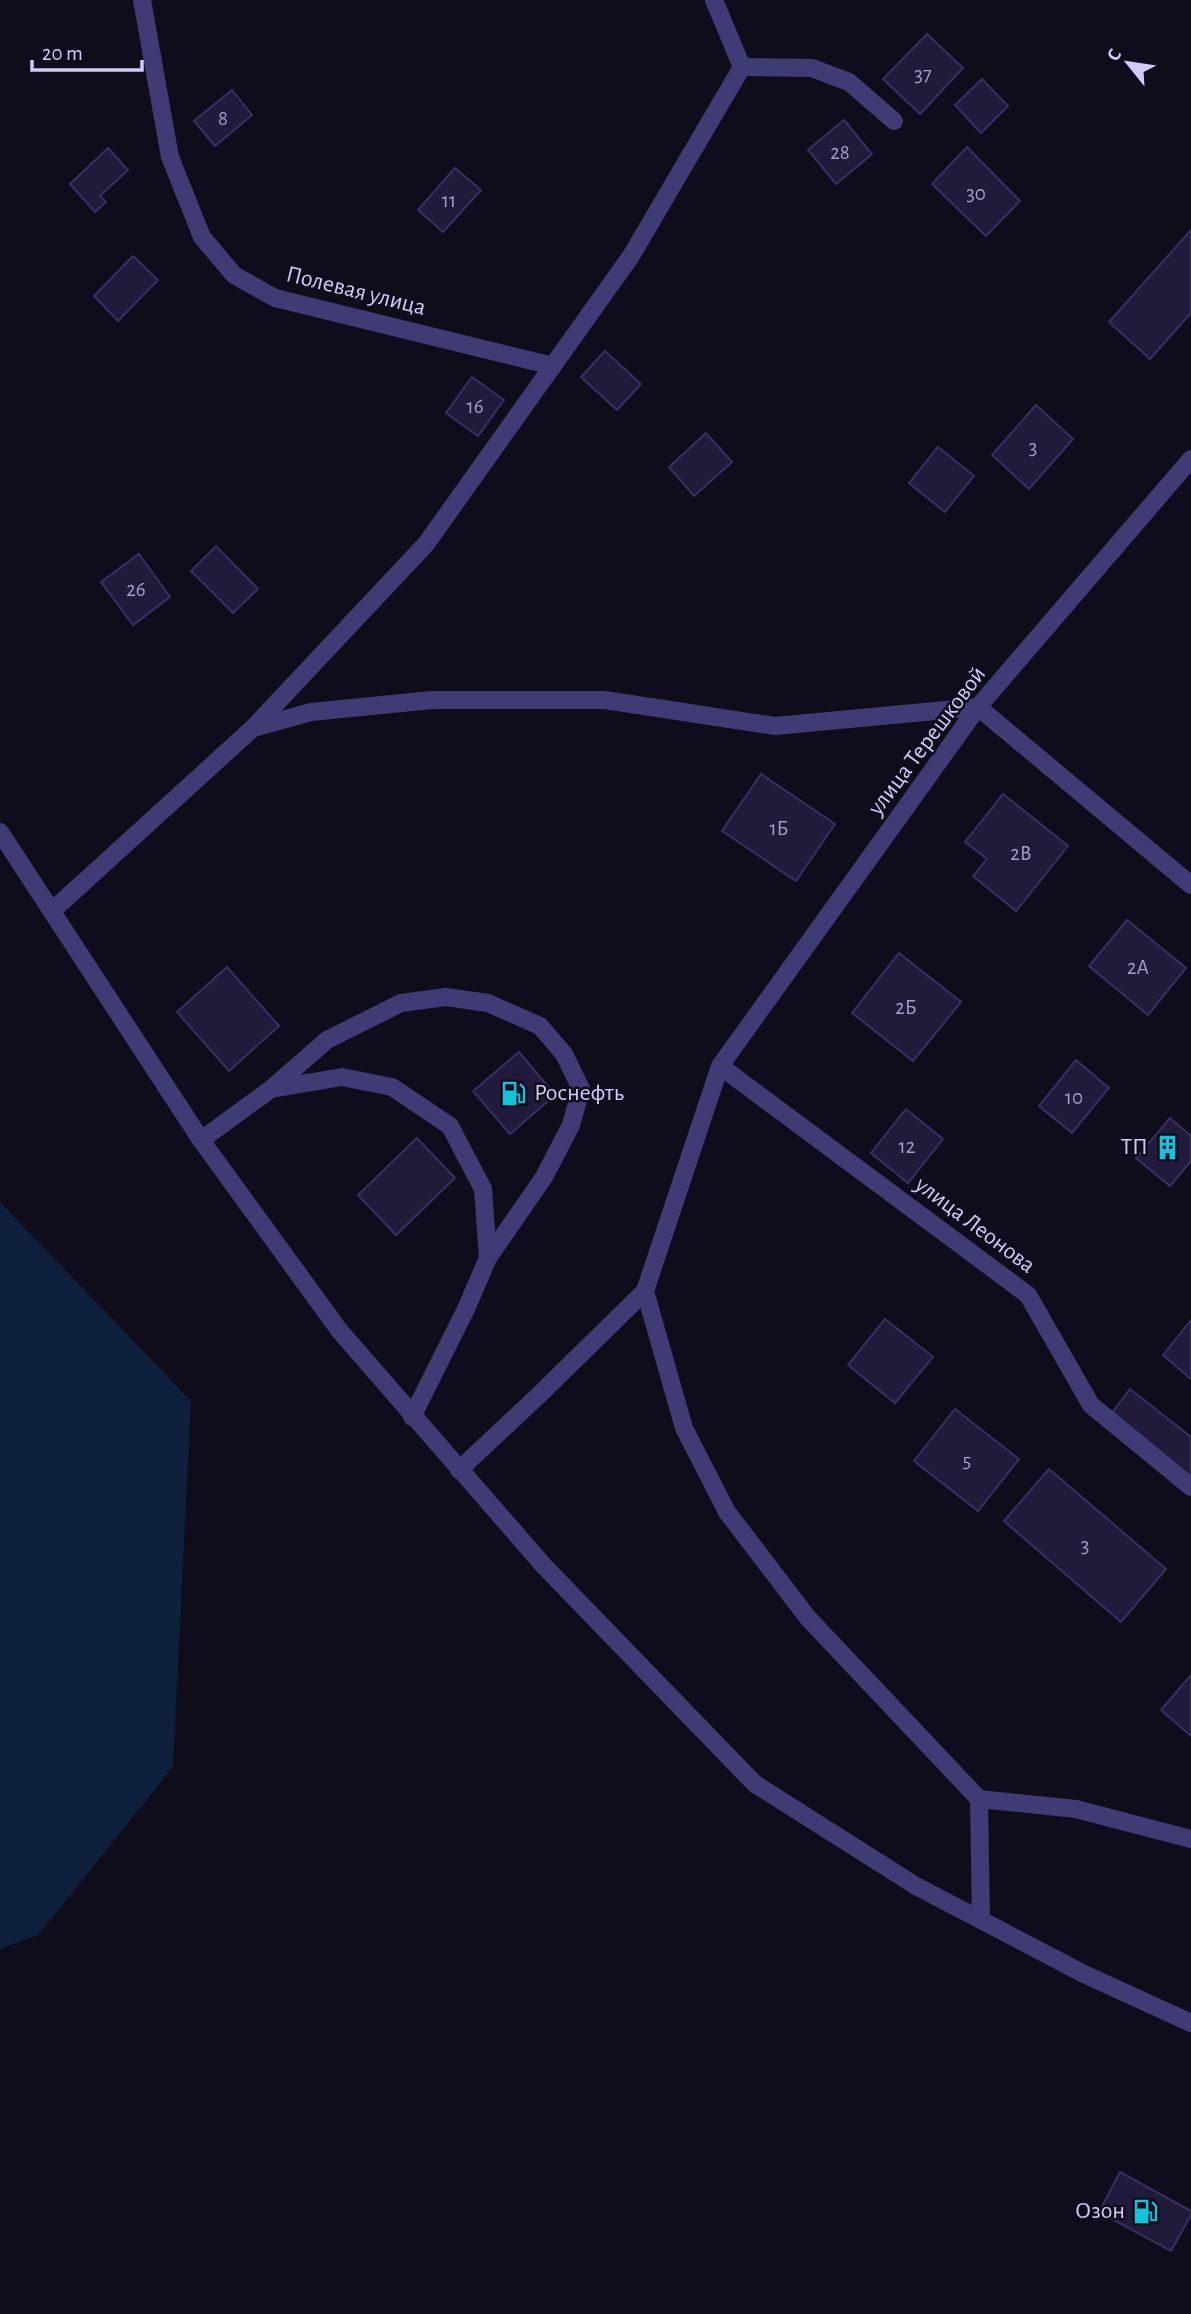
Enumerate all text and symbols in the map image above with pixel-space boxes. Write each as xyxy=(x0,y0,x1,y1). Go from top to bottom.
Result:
scale bar xyxy=(32,28,142,72)
north arrow xyxy=(1093,28,1163,98)
text: 20 m xyxy=(42,43,83,64)
text: С xyxy=(1104,46,1125,65)
house number: 37 xyxy=(914,64,932,85)
house number: 8 xyxy=(218,108,228,129)
house number: 28 xyxy=(830,142,850,163)
house number: 30 xyxy=(966,183,986,204)
house number: 11 xyxy=(442,190,456,211)
street label: Полевая улица xyxy=(284,262,428,320)
house number: 16 xyxy=(466,396,484,417)
house number: 3 xyxy=(1029,437,1037,458)
house number: 26 xyxy=(126,579,146,600)
street label: улица Терешковой xyxy=(863,662,990,821)
house number: 1Б xyxy=(769,818,789,839)
house number: 2В xyxy=(1010,843,1032,864)
house number: 2А xyxy=(1127,957,1149,978)
house number: 2Б xyxy=(895,997,917,1018)
fuel station icon: Роснефть xyxy=(500,1079,528,1107)
place label: Роснефть xyxy=(534,1081,624,1105)
house number: 10 xyxy=(1065,1087,1083,1108)
building icon: ТП xyxy=(1154,1133,1182,1161)
place label: ТП xyxy=(1121,1135,1148,1159)
house number: 12 xyxy=(899,1136,915,1157)
street label: улица Леонова xyxy=(910,1172,1040,1278)
house number: 5 xyxy=(963,1450,971,1471)
house number: 3 xyxy=(1081,1535,1089,1556)
fuel station icon: Озон xyxy=(1131,2197,1159,2225)
place label: Озон xyxy=(1075,2199,1125,2223)

